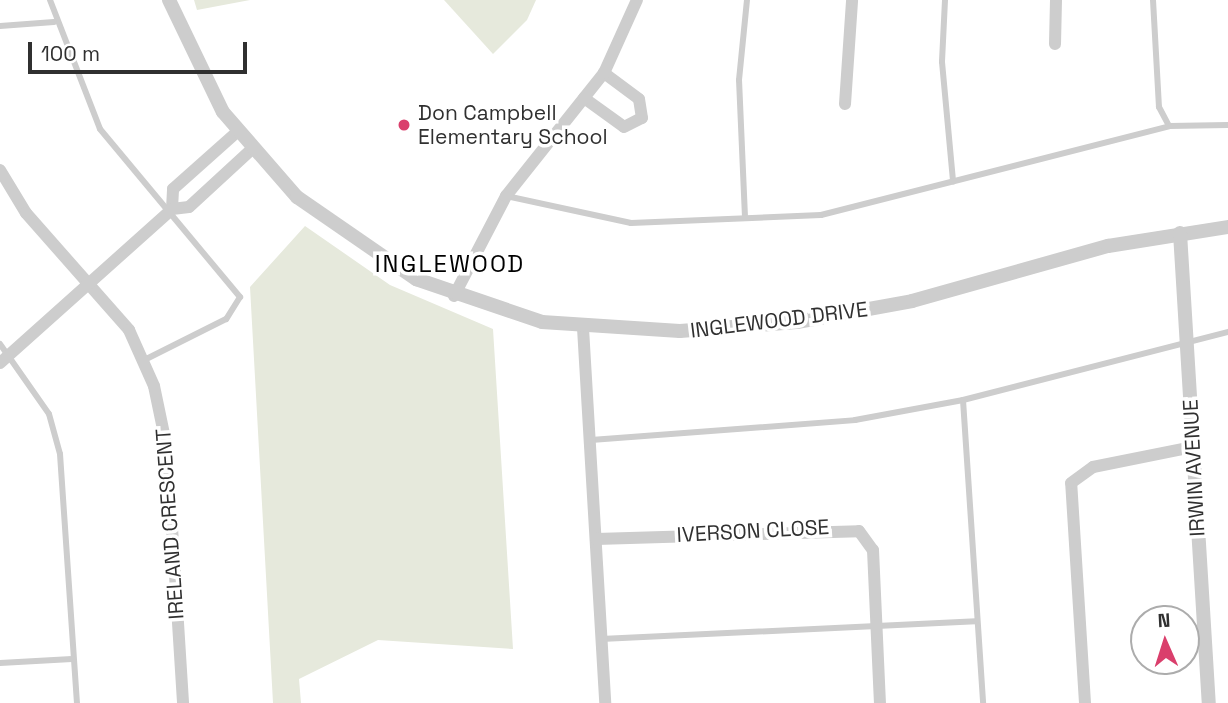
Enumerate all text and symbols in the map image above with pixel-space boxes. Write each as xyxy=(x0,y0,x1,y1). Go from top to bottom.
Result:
scale bar xyxy=(32,28,250,72)
text: 100 m xyxy=(41,40,100,67)
place label: Don Campbell Elementary School xyxy=(418,100,608,150)
marker: Don Campbell Elementary School xyxy=(396,117,412,133)
district label: INGLEWOOD xyxy=(376,250,524,278)
street label: INGLEWOOD DRIVE xyxy=(689,297,869,343)
street label: IRWIN AVENUE xyxy=(1178,398,1210,538)
street label: IRELAND CRESCENT xyxy=(151,428,189,620)
street label: IVERSON CLOSE xyxy=(676,514,830,548)
north arrow xyxy=(1130,605,1200,675)
text: N xyxy=(1157,608,1171,633)

